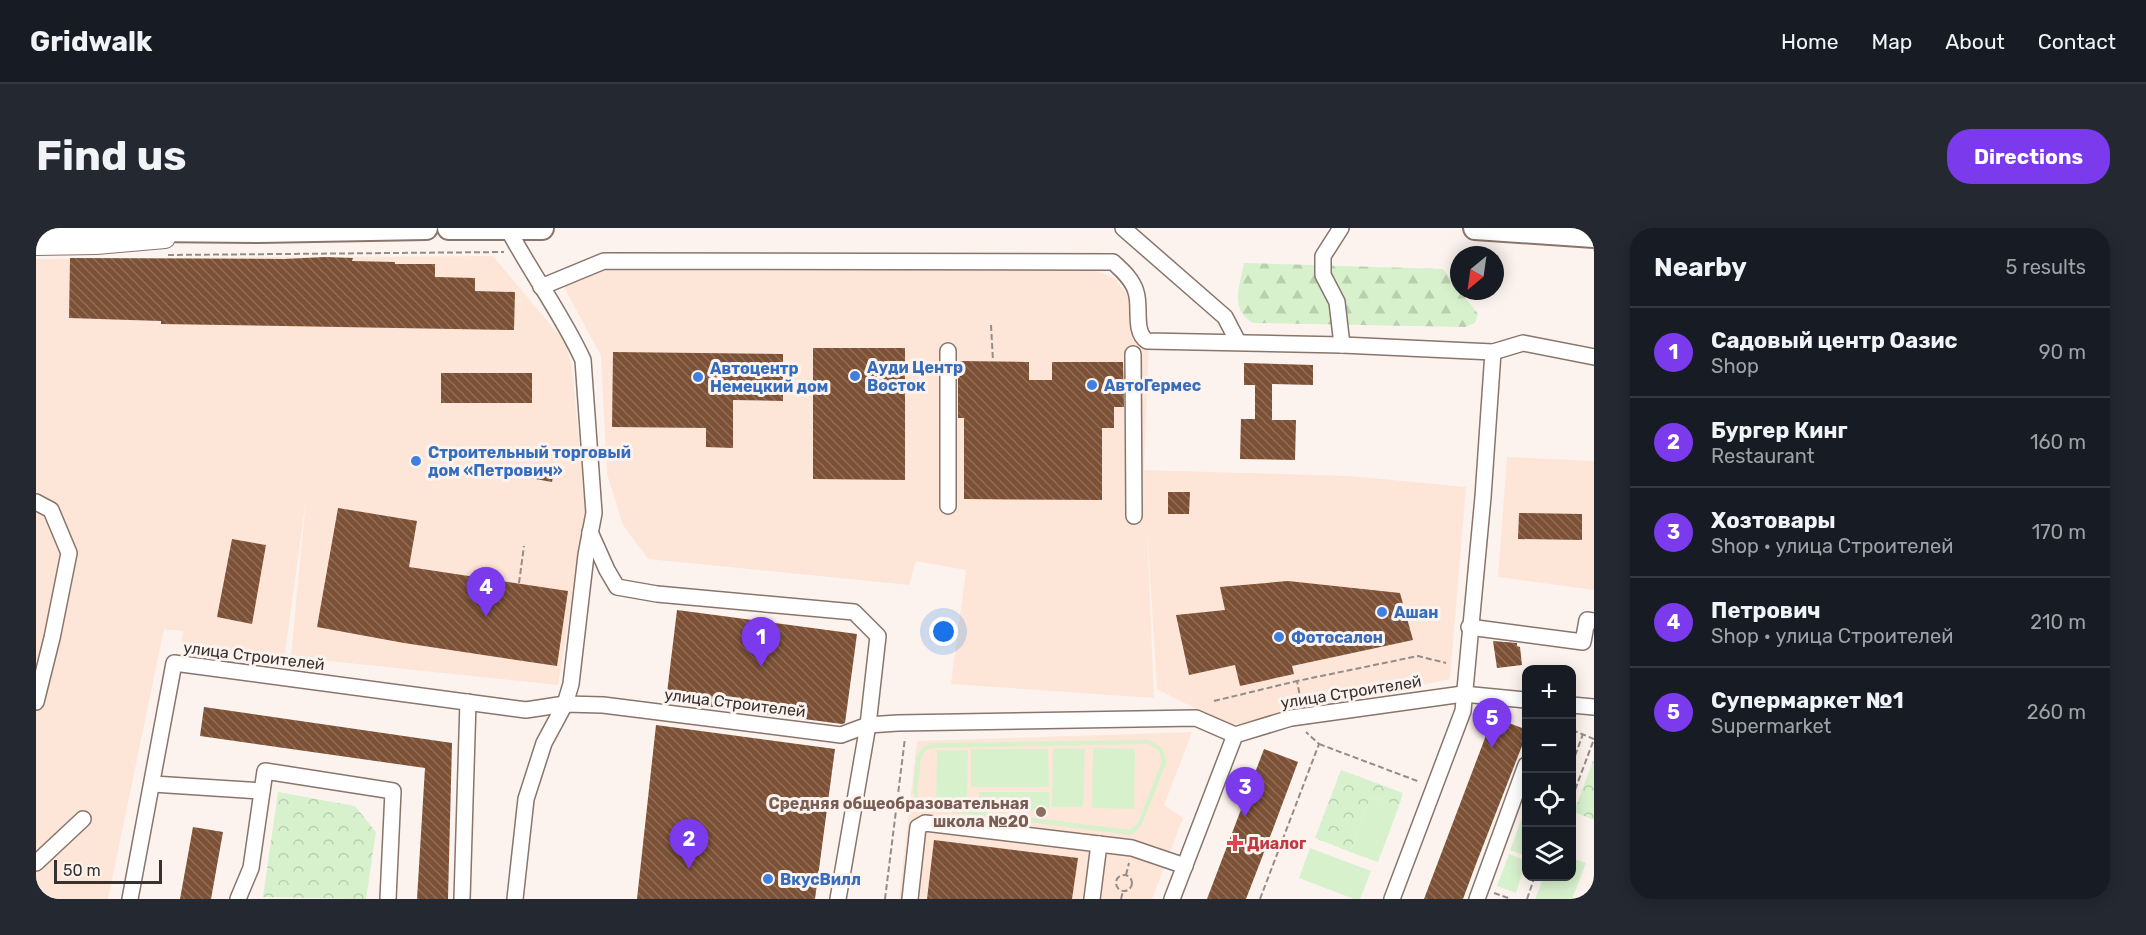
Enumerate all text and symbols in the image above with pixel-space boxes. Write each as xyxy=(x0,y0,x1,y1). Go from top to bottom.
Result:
text: Gridwalk xyxy=(30,25,152,58)
text: Home xyxy=(1781,29,1838,54)
text: Map xyxy=(1871,29,1912,54)
text: About xyxy=(1945,29,2005,54)
text: Contact xyxy=(2038,29,2116,54)
button: Directions xyxy=(1947,129,2110,184)
text: Find us xyxy=(36,131,187,181)
north arrow xyxy=(1450,246,1504,300)
text: Nearby xyxy=(1654,252,1747,283)
text: 5 results xyxy=(2005,255,2086,279)
text: Садовый центр Оазис xyxy=(1711,327,1958,354)
text: 1 xyxy=(1669,340,1678,364)
text: 90 m xyxy=(2039,340,2086,364)
text: Shop xyxy=(1711,354,1759,378)
place label: Ауди Центр Восток xyxy=(867,358,963,395)
place label: Автоцентр Немецкий дом xyxy=(710,359,828,396)
marker: Ауди Центр Восток xyxy=(848,369,862,383)
marker: Автоцентр Немецкий дом xyxy=(691,370,705,384)
place label: АвтоГермес xyxy=(1104,376,1201,395)
marker: АвтоГермес xyxy=(1085,378,1099,392)
text: Бургер Кинг xyxy=(1711,417,1848,444)
text: 2 xyxy=(1667,430,1680,454)
text: 160 m xyxy=(2030,430,2086,454)
place label: Строительный торговый дом «Петрович» xyxy=(428,443,631,480)
text: Restaurant xyxy=(1711,444,1815,468)
marker: Строительный торговый дом «Петрович» xyxy=(409,454,423,468)
text: Хозтовары xyxy=(1711,507,1836,534)
text: 3 xyxy=(1667,520,1680,544)
text: 170 m xyxy=(2032,520,2086,544)
text: Shop · улица Строителей xyxy=(1711,534,1953,558)
pin: 4 xyxy=(466,568,506,617)
text: Петрович xyxy=(1711,597,1821,624)
place label: Ашан xyxy=(1394,603,1438,622)
marker: Ашан xyxy=(1375,605,1389,619)
text: 4 xyxy=(1667,610,1680,634)
text: 210 m xyxy=(2030,610,2086,634)
your location xyxy=(929,617,958,646)
pin: 1 xyxy=(742,618,780,667)
text: Shop · улица Строителей xyxy=(1711,624,1953,648)
place label: Фотосалон xyxy=(1291,628,1383,647)
marker: Фотосалон xyxy=(1272,630,1286,644)
street label: улица Строителей xyxy=(182,638,326,674)
map controls xyxy=(1522,665,1576,881)
button: + xyxy=(1522,665,1576,719)
street label: улица Строителей xyxy=(1279,671,1423,713)
street label: улица Строителей xyxy=(663,685,807,721)
text: Супермаркет №1 xyxy=(1711,687,1904,714)
pin: 5 xyxy=(1472,698,1512,748)
text: 5 xyxy=(1667,700,1680,724)
text: 260 m xyxy=(2027,700,2086,724)
text: Supermarket xyxy=(1711,714,1831,738)
button: − xyxy=(1522,719,1576,773)
pin: 3 xyxy=(1226,768,1264,817)
button: locate xyxy=(1522,773,1576,827)
place label: Средняя общеобразовательная школа №20 xyxy=(769,794,1029,831)
marker: Средняя общеобразовательная школа №20 xyxy=(1034,805,1048,819)
pin: 2 xyxy=(670,820,708,869)
button: layers xyxy=(1522,827,1576,881)
place label: Диалог xyxy=(1247,834,1307,853)
marker: Диалог xyxy=(1228,836,1242,850)
scale bar xyxy=(54,857,162,884)
text: 50 m xyxy=(63,861,101,880)
place label: ВкусВилл xyxy=(780,870,861,889)
marker: ВкусВилл xyxy=(761,872,775,886)

